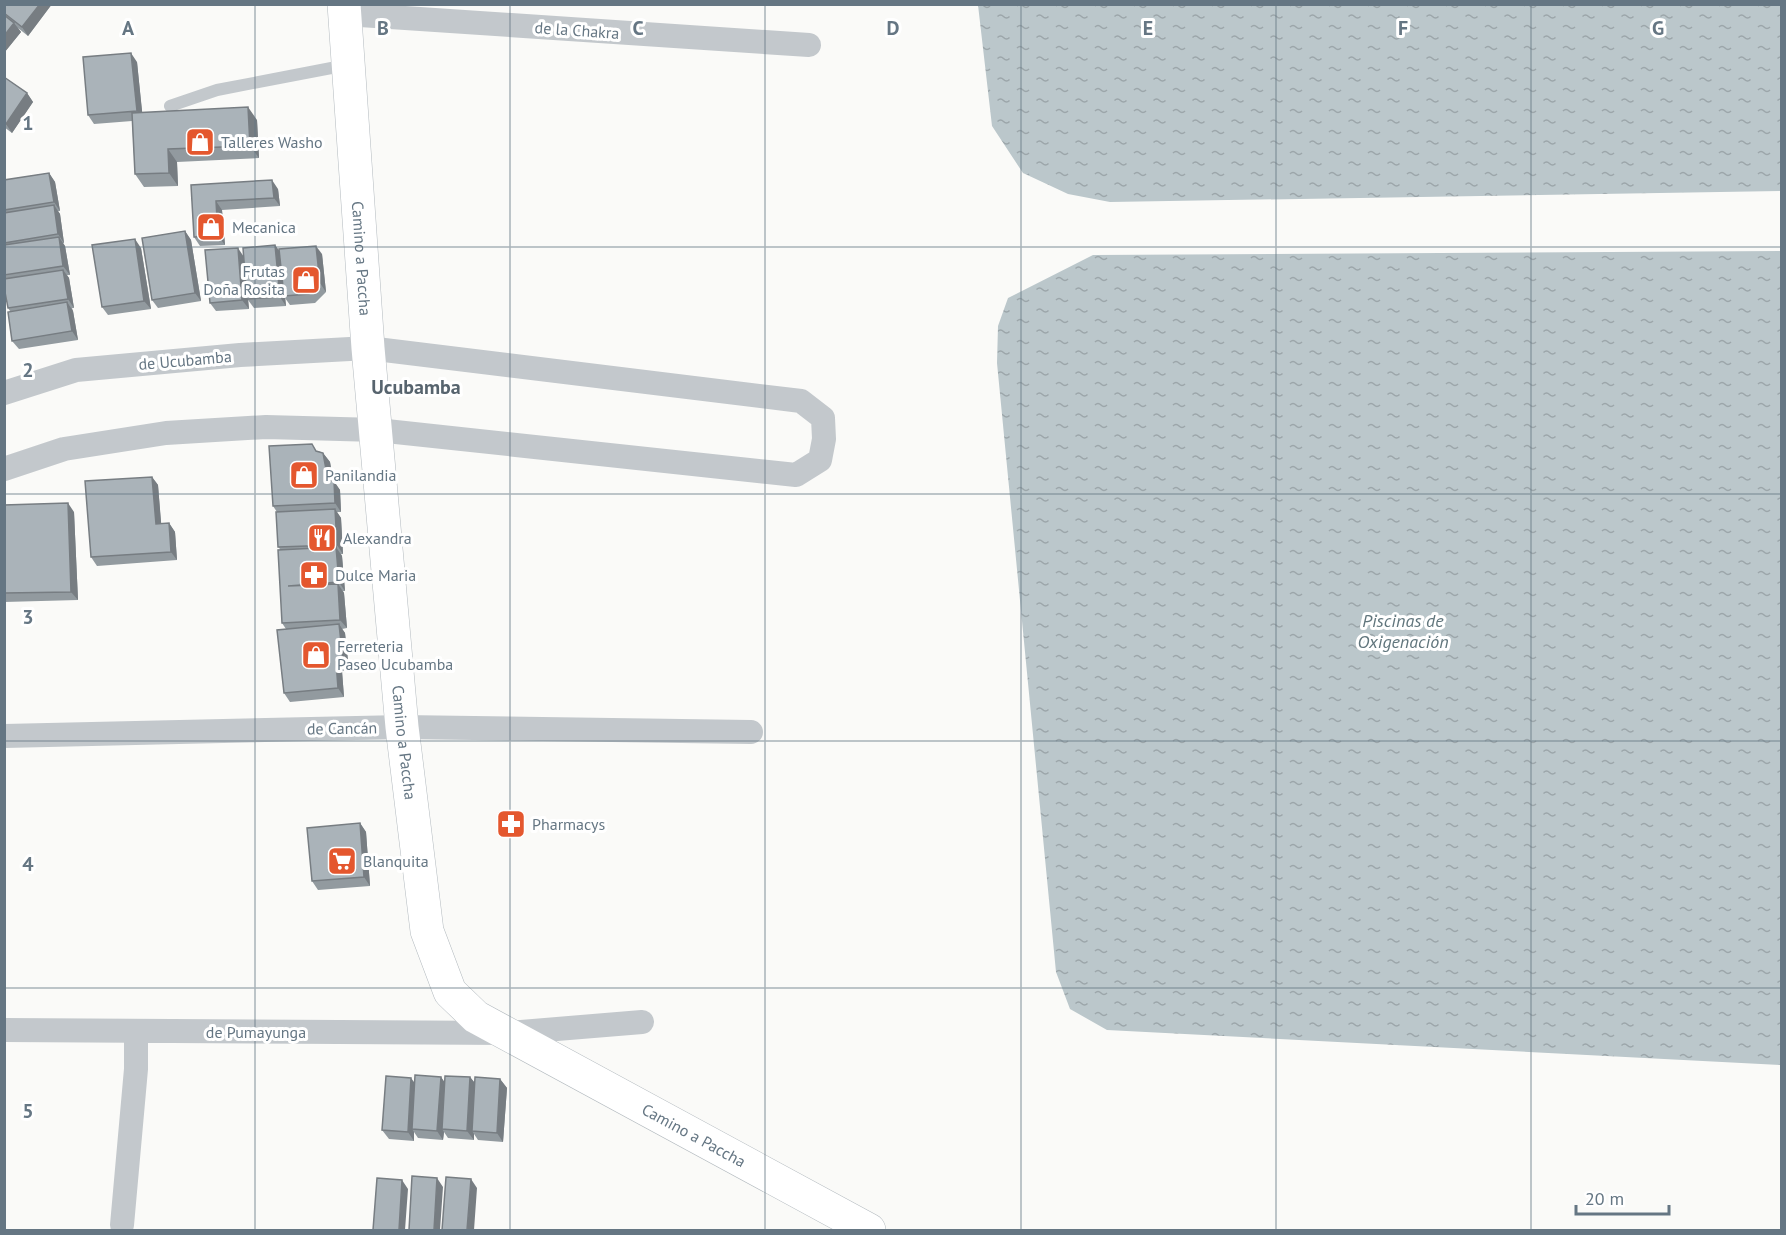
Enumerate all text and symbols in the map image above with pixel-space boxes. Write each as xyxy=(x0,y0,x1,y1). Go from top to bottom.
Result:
text: A xyxy=(122,15,135,41)
text: B xyxy=(377,15,389,41)
text: C xyxy=(632,15,644,41)
text: D xyxy=(887,15,900,41)
text: E xyxy=(1143,15,1153,41)
text: F xyxy=(1398,15,1408,41)
text: G xyxy=(1652,15,1664,41)
street label: de la Chakra xyxy=(534,17,620,43)
text: 1 xyxy=(22,110,34,136)
shop icon: Talleres Washo xyxy=(184,126,216,158)
place label: Talleres Washo xyxy=(221,132,322,152)
street label: Camino a Paccha xyxy=(348,200,376,316)
shop icon: Mecanica xyxy=(195,211,227,243)
place label: Mecanica xyxy=(232,217,296,237)
place label: Frutas Doña Rosita xyxy=(203,261,285,299)
shop icon: Frutas Doña Rosita xyxy=(290,264,322,296)
street label: de Ucubamba xyxy=(138,346,232,374)
text: 2 xyxy=(22,357,34,383)
district label: Ucubamba xyxy=(371,374,461,400)
shop icon: Panilandia xyxy=(288,459,320,491)
place label: Panilandia xyxy=(325,465,397,485)
restaurant icon: Alexandra xyxy=(306,522,338,554)
place label: Alexandra xyxy=(343,528,412,548)
pharmacy icon: Dulce Maria xyxy=(298,559,330,591)
place label: Dulce Maria xyxy=(335,565,416,585)
text: 3 xyxy=(22,604,34,630)
water label: Piscinas de Oxigenación xyxy=(1357,609,1449,653)
place label: Ferreteria Paseo Ucubamba xyxy=(337,636,453,674)
shop icon: Ferreteria Paseo Ucubamba xyxy=(300,639,332,671)
street label: Camino a Paccha xyxy=(388,684,421,801)
street label: de Cancán xyxy=(307,717,377,739)
pharmacy icon: Pharmacys xyxy=(495,808,527,840)
place label: Pharmacys xyxy=(532,814,605,834)
supermarket icon: Blanquita xyxy=(326,845,358,877)
text: 4 xyxy=(22,851,34,877)
place label: Blanquita xyxy=(363,851,429,871)
street label: de Pumayunga xyxy=(206,1022,306,1042)
text: 5 xyxy=(22,1098,34,1124)
street label: Camino a Paccha xyxy=(639,1099,749,1171)
scale bar xyxy=(1576,1178,1669,1216)
text: 20 m xyxy=(1585,1187,1624,1210)

